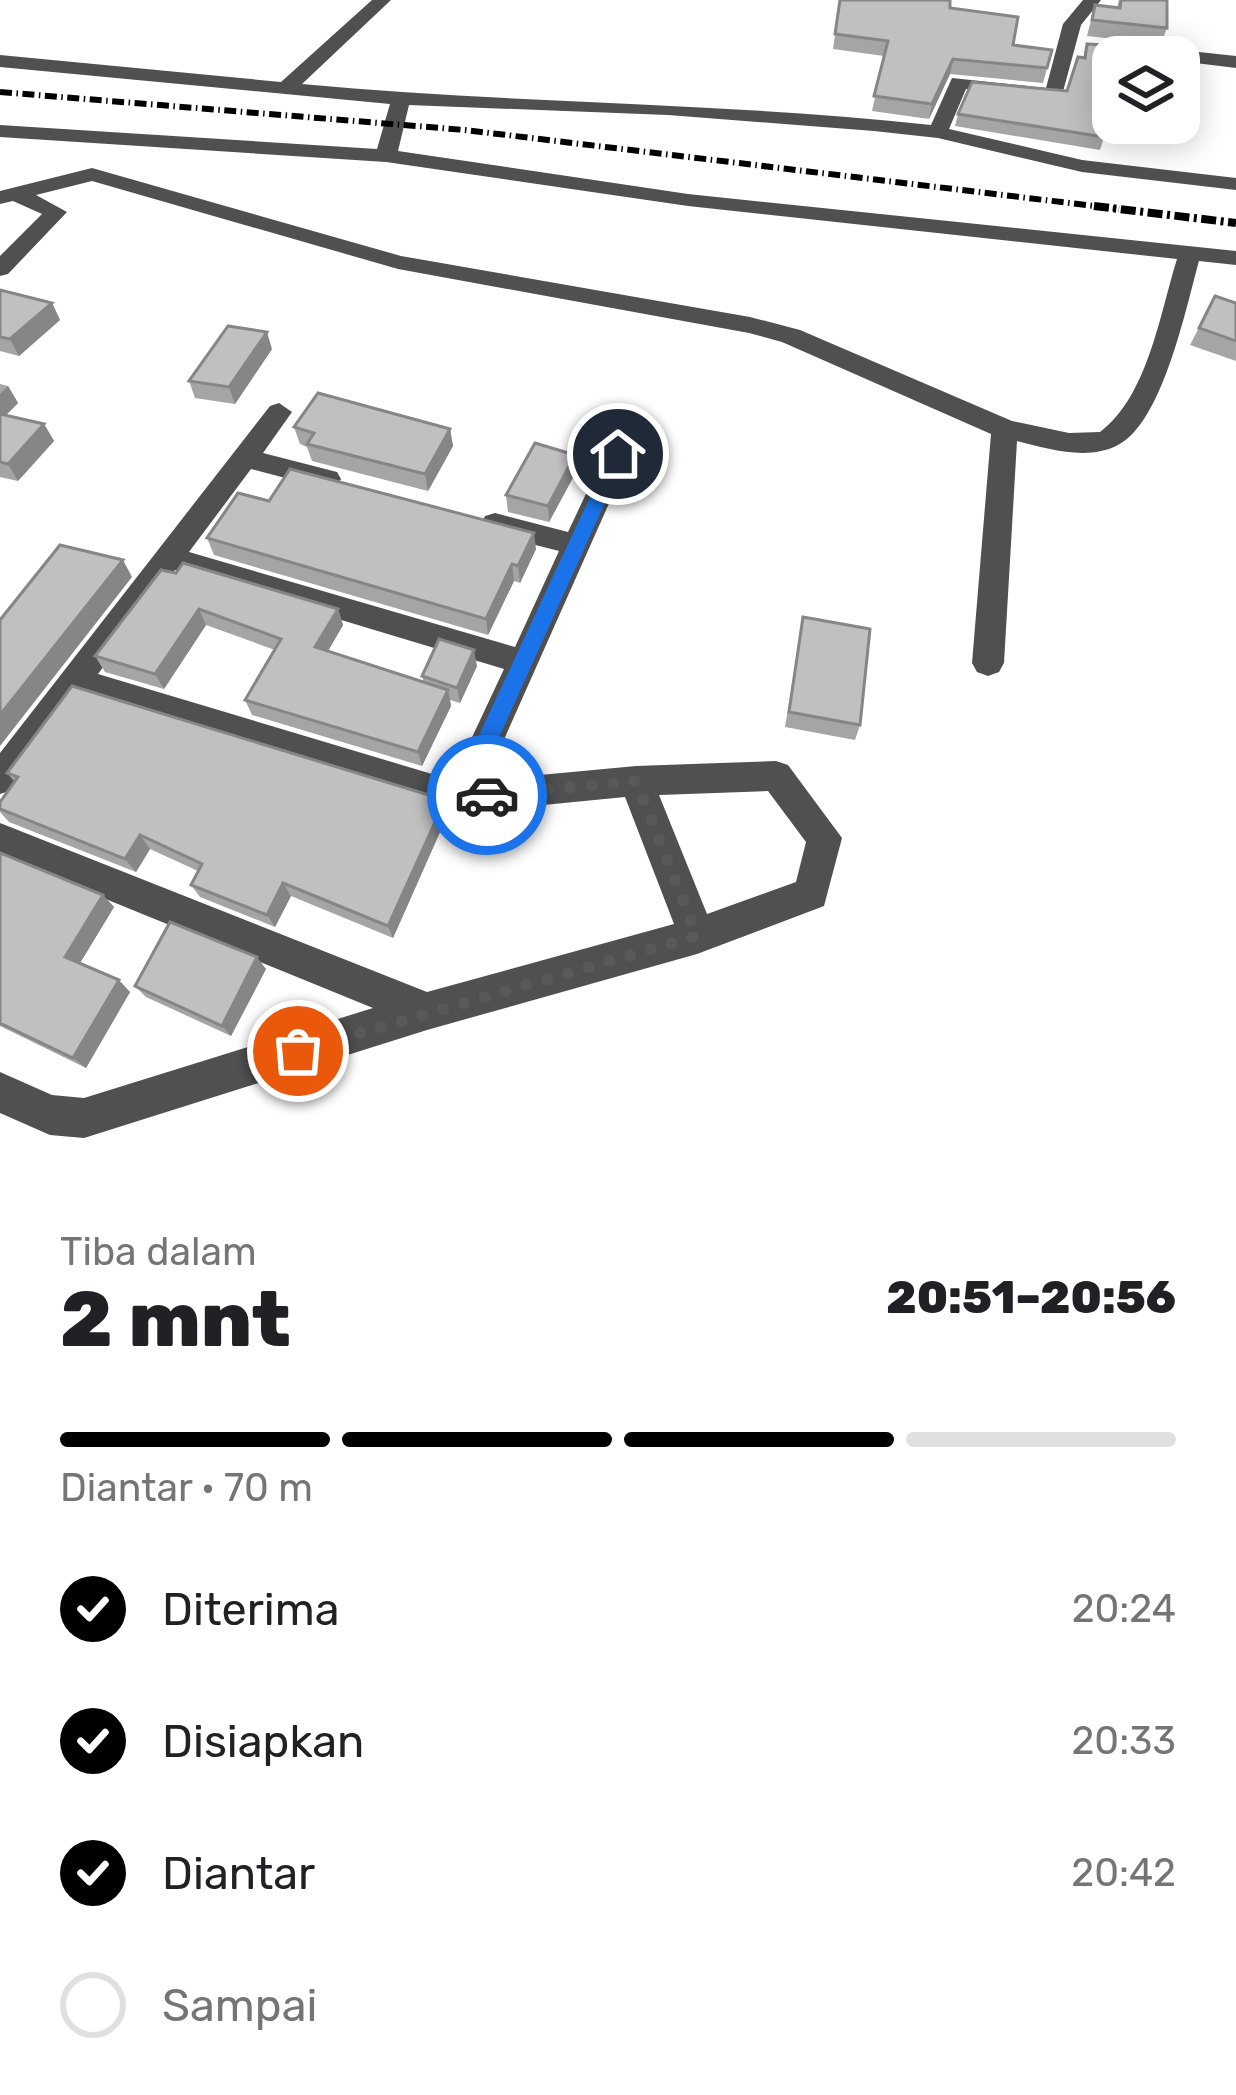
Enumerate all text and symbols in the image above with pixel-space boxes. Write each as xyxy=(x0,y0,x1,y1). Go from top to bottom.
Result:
map controls xyxy=(1092,36,1200,144)
button: layers xyxy=(1092,36,1200,144)
pin xyxy=(567,403,669,505)
icon: home xyxy=(585,421,651,487)
courier xyxy=(427,735,547,855)
icon: car xyxy=(454,762,520,828)
pin xyxy=(247,1000,349,1102)
icon: bag xyxy=(265,1018,331,1084)
text: Tiba dalam xyxy=(60,1229,257,1275)
text: 20:51–20:56 xyxy=(886,1271,1176,1324)
text: 2 mnt xyxy=(60,1273,291,1366)
text: Diantar · 70 m xyxy=(60,1465,313,1511)
icon: check xyxy=(60,1576,126,1642)
text: Diterima xyxy=(162,1583,340,1636)
text: 20:24 xyxy=(1072,1586,1176,1632)
icon: check xyxy=(60,1708,126,1774)
text: Disiapkan xyxy=(162,1715,364,1768)
text: 20:33 xyxy=(1071,1718,1176,1764)
icon: check xyxy=(60,1840,126,1906)
text: Diantar xyxy=(162,1847,315,1900)
text: 20:42 xyxy=(1071,1850,1176,1896)
text: Sampai xyxy=(162,1979,317,2032)

